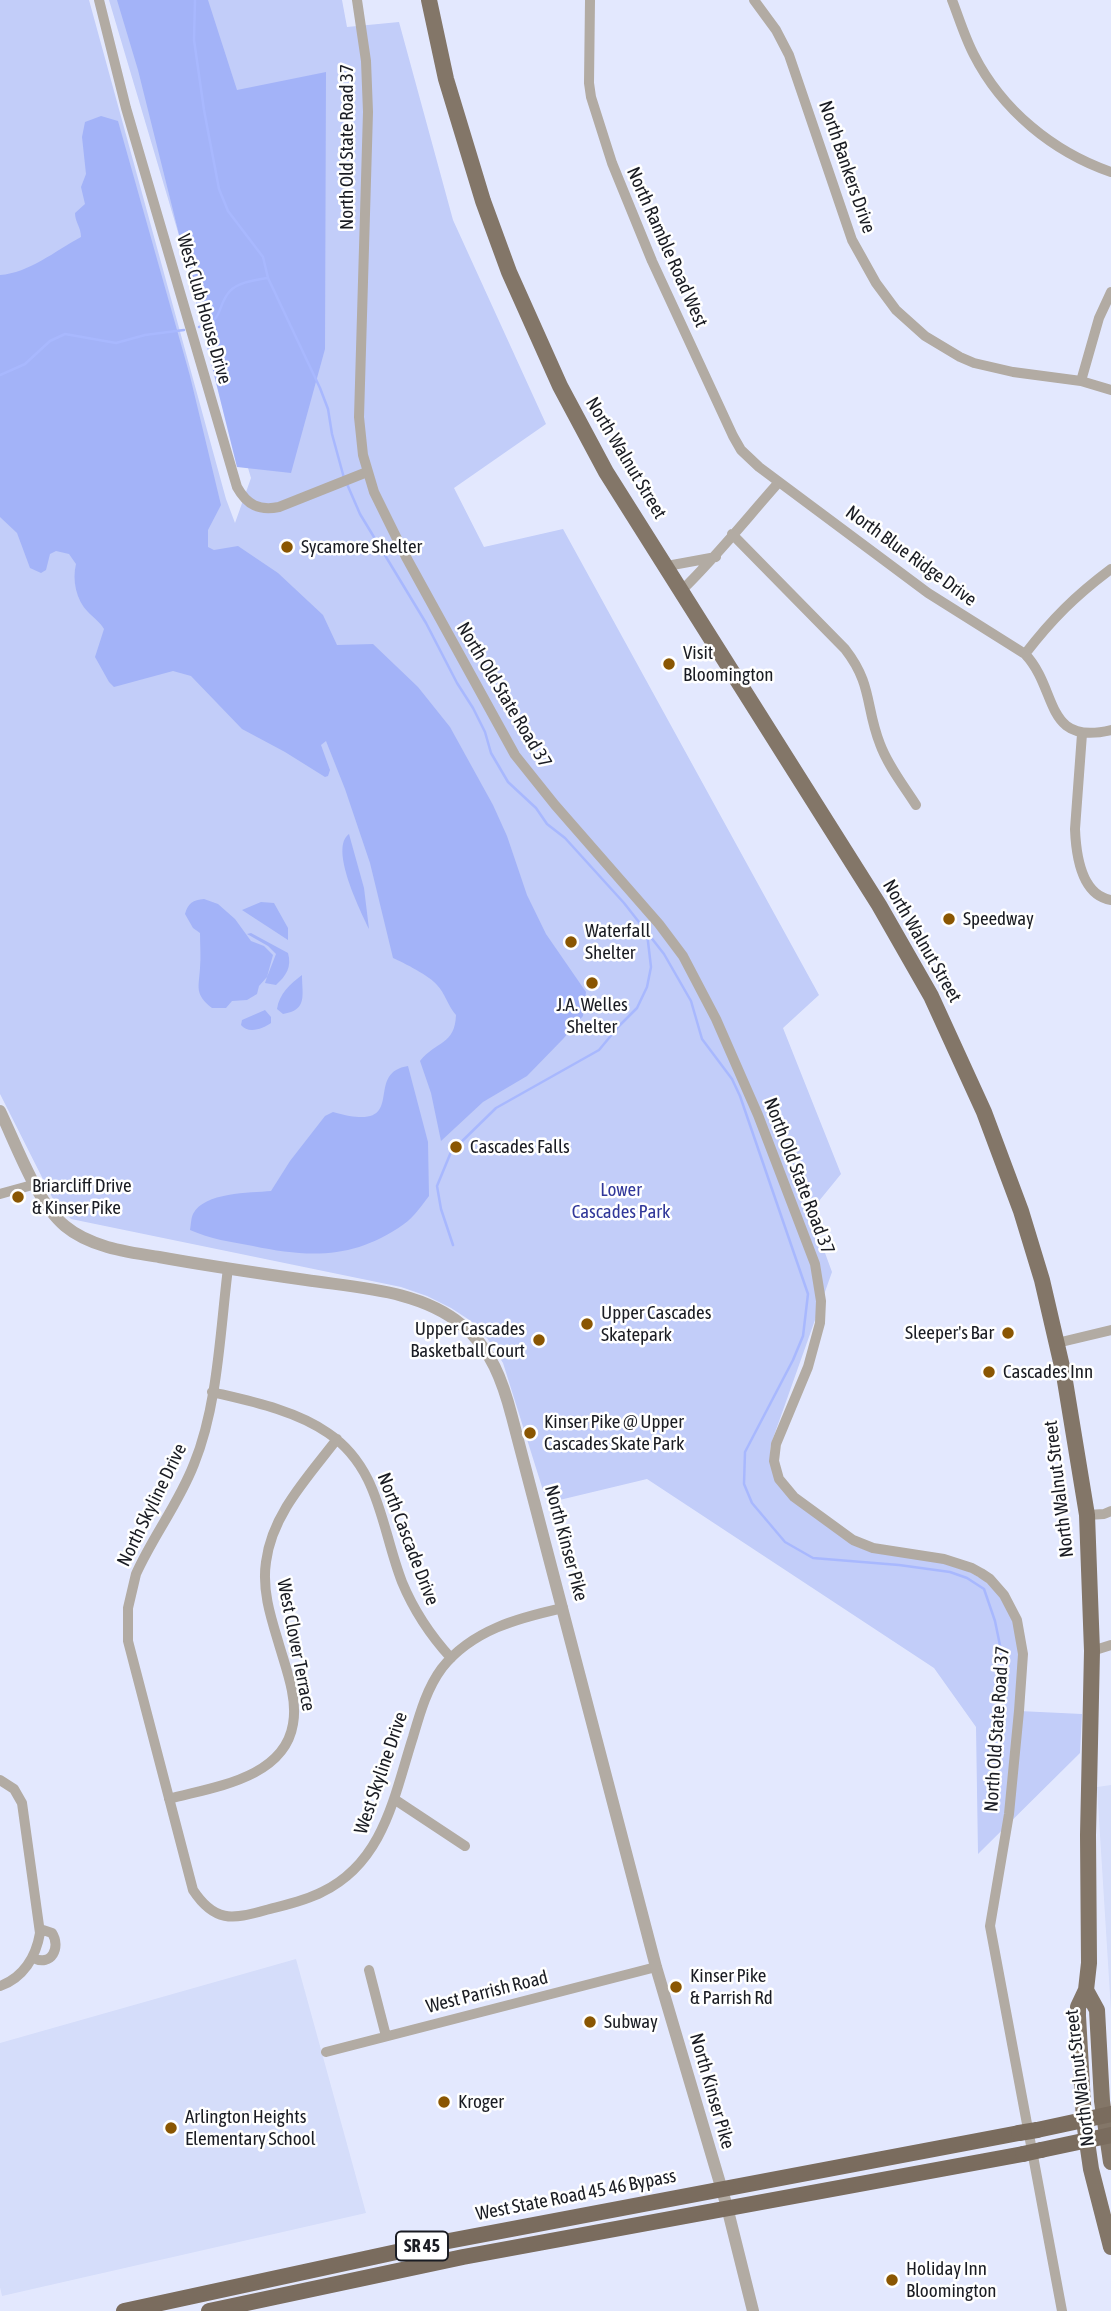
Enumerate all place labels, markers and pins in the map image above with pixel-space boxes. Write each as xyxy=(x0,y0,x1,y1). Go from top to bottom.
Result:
place label: Sycamore Shelter xyxy=(301,536,422,558)
marker: Sycamore Shelter xyxy=(279,539,295,555)
place label: Visit Bloomington xyxy=(683,642,774,686)
marker: Visit Bloomington xyxy=(661,656,677,672)
place label: Speedway xyxy=(963,908,1034,930)
marker: Speedway xyxy=(941,911,957,927)
place label: Waterfall Shelter xyxy=(585,920,651,964)
marker: Waterfall Shelter xyxy=(563,934,579,950)
marker: J.A. Welles Shelter xyxy=(584,975,600,991)
place label: J.A. Welles Shelter xyxy=(556,994,628,1038)
place label: Cascades Falls xyxy=(470,1136,570,1158)
marker: Cascades Falls xyxy=(448,1139,464,1155)
place label: Briarcliff Drive & Kinser Pike xyxy=(32,1175,132,1219)
marker: Briarcliff Drive & Kinser Pike xyxy=(10,1189,26,1205)
place label: Upper Cascades Skatepark xyxy=(601,1302,711,1346)
marker: Upper Cascades Skatepark xyxy=(579,1316,595,1332)
place label: Upper Cascades Basketball Court xyxy=(410,1318,525,1362)
place label: Sleeper's Bar xyxy=(905,1322,994,1344)
marker: Sleeper's Bar xyxy=(1000,1325,1016,1341)
marker: Upper Cascades Basketball Court xyxy=(531,1332,547,1348)
place label: Cascades Inn xyxy=(1003,1361,1093,1383)
marker: Cascades Inn xyxy=(981,1364,997,1380)
place label: Kinser Pike @ Upper Cascades Skate Park xyxy=(544,1411,684,1455)
marker: Kinser Pike @ Upper Cascades Skate Park xyxy=(522,1425,538,1441)
place label: Kinser Pike & Parrish Rd xyxy=(690,1965,773,2009)
marker: Kinser Pike & Parrish Rd xyxy=(668,1979,684,1995)
place label: Subway xyxy=(604,2011,658,2033)
marker: Subway xyxy=(582,2014,598,2030)
place label: Kroger xyxy=(458,2091,504,2113)
marker: Kroger xyxy=(436,2094,452,2110)
place label: Arlington Heights Elementary School xyxy=(185,2106,316,2150)
marker: Arlington Heights Elementary School xyxy=(163,2120,179,2136)
place label: Holiday Inn Bloomington xyxy=(906,2258,997,2302)
marker: Holiday Inn Bloomington xyxy=(884,2272,900,2288)

